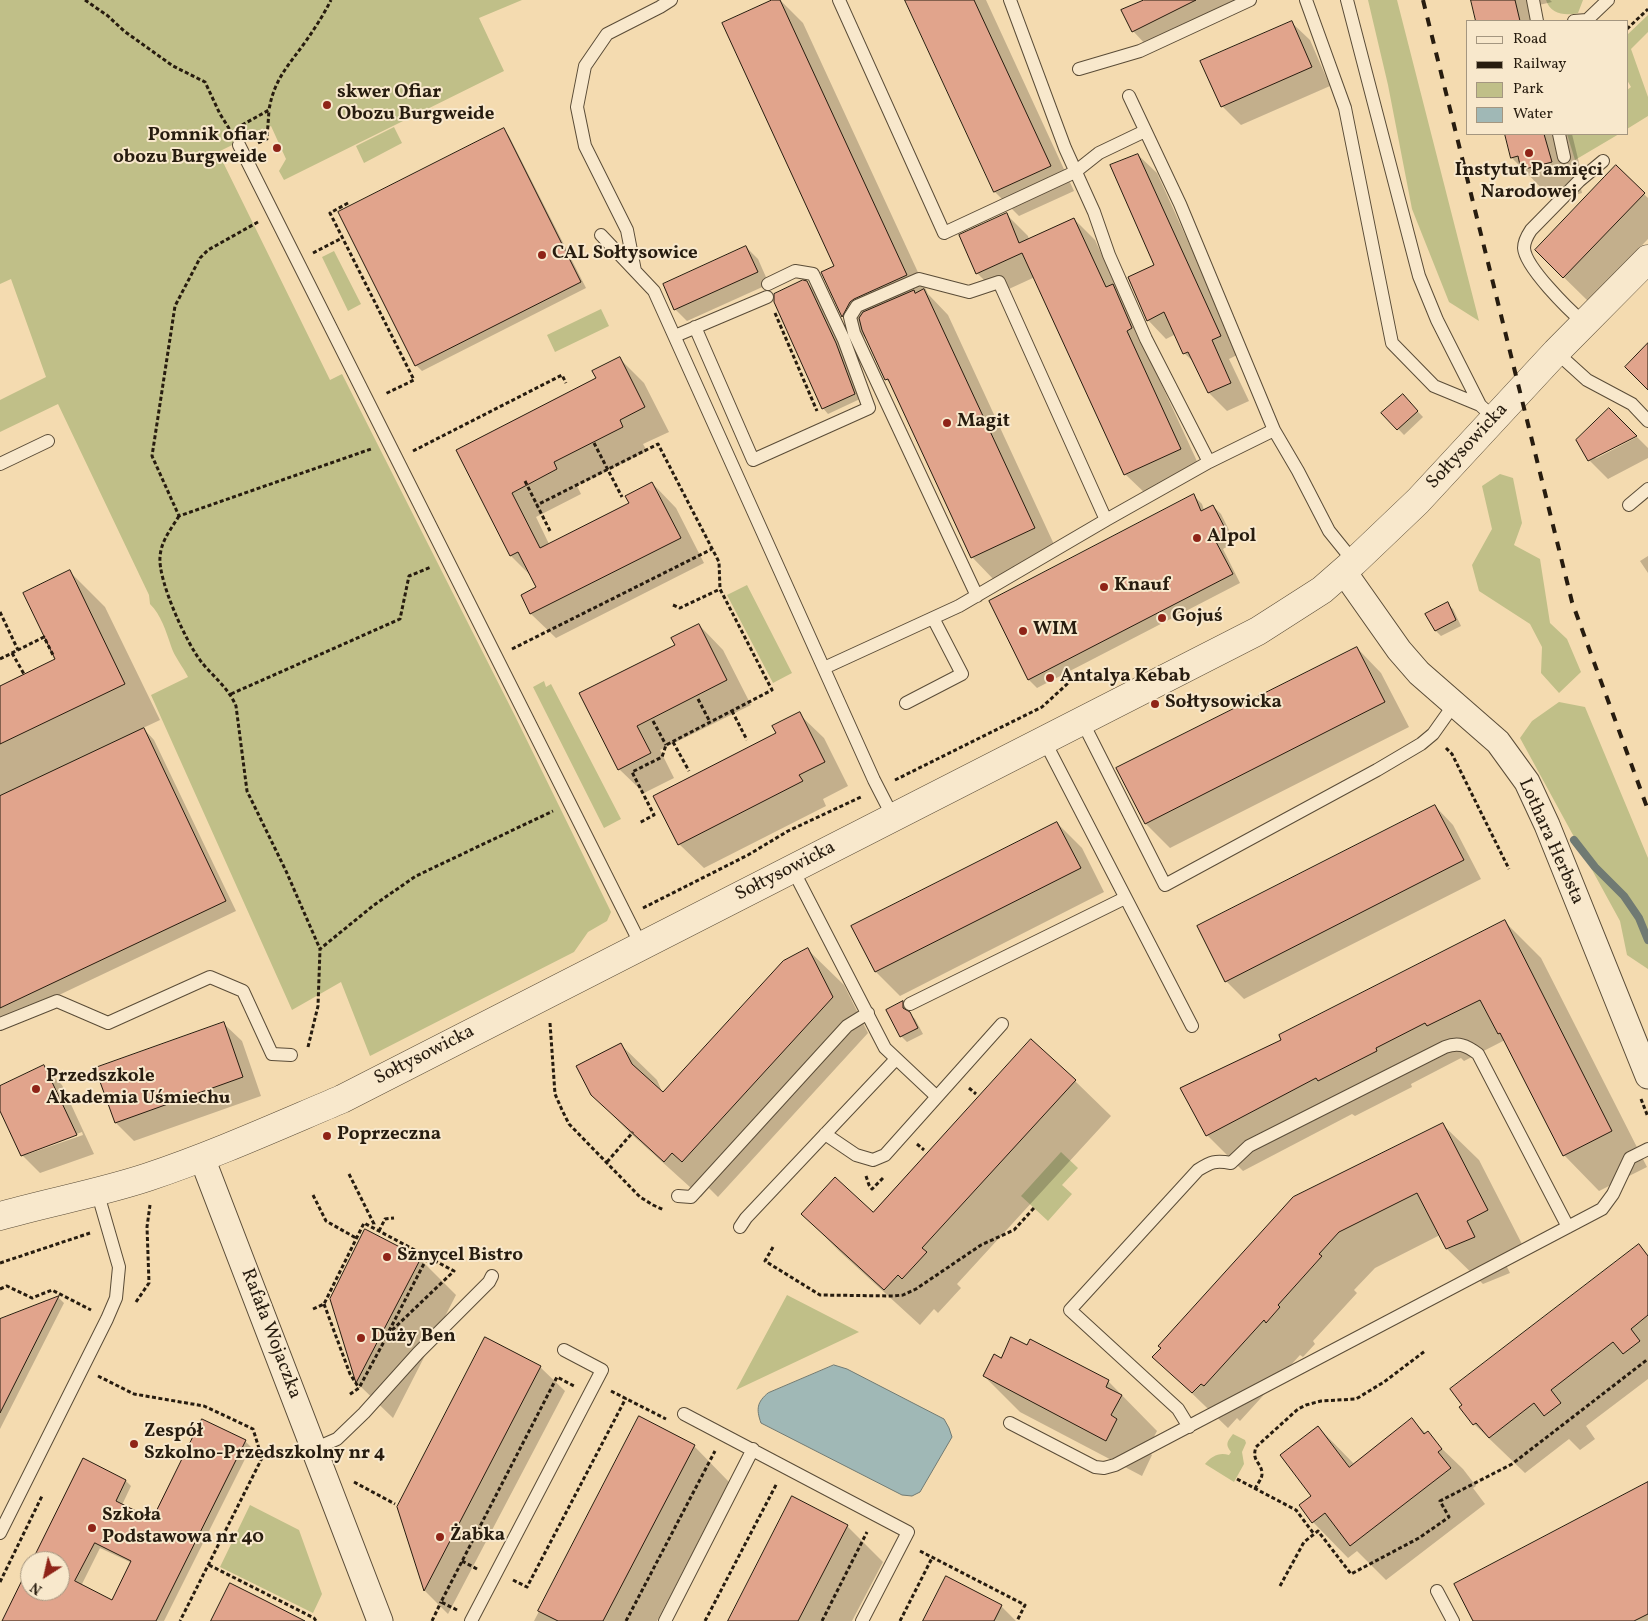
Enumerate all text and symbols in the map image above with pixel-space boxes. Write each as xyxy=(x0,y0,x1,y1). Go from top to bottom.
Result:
legend xyxy=(1466,20,1628,135)
text: Road xyxy=(1513,29,1547,50)
text: Railway xyxy=(1513,54,1566,75)
text: Park xyxy=(1513,79,1544,100)
place label: skwer Ofiar Obozu Burgweide xyxy=(337,83,494,127)
marker: skwer Ofiar Obozu Burgweide xyxy=(321,99,333,111)
text: Water xyxy=(1513,104,1553,125)
place label: Pomnik ofiar obozu Burgweide xyxy=(113,126,267,170)
marker: Pomnik ofiar obozu Burgweide xyxy=(271,142,283,154)
marker: Instytut Pamięci Narodowej xyxy=(1523,147,1535,159)
place label: Instytut Pamięci Narodowej xyxy=(1455,161,1603,205)
place label: CAL Sołtysowice xyxy=(552,244,698,266)
marker: CAL Sołtysowice xyxy=(536,249,548,261)
street label: Sołtysowicka xyxy=(1422,399,1514,495)
place label: Magit xyxy=(957,412,1010,434)
marker: Magit xyxy=(941,417,953,429)
place label: Alpol xyxy=(1207,527,1256,549)
marker: Alpol xyxy=(1191,532,1203,544)
place label: Knauf xyxy=(1114,576,1170,598)
marker: Knauf xyxy=(1098,581,1110,593)
place label: Gojuś xyxy=(1172,607,1223,629)
marker: Gojuś xyxy=(1156,612,1168,624)
place label: WIM xyxy=(1033,620,1077,642)
marker: WIM xyxy=(1017,625,1029,637)
place label: Antalya Kebab xyxy=(1060,667,1190,689)
marker: Antalya Kebab xyxy=(1044,672,1056,684)
place label: Sołtysowicka xyxy=(1165,693,1282,715)
marker: Sołtysowicka xyxy=(1149,698,1161,710)
street label: Lothara Herbsta xyxy=(1512,776,1588,908)
street label: Sołtysowicka xyxy=(732,837,840,907)
street label: Sołtysowicka xyxy=(371,1021,479,1091)
place label: Przedszkole Akademia Uśmiechu xyxy=(46,1067,230,1111)
marker: Przedszkole Akademia Uśmiechu xyxy=(30,1083,42,1095)
place label: Poprzeczna xyxy=(337,1125,441,1147)
marker: Poprzeczna xyxy=(321,1130,333,1142)
place label: Sznycel Bistro xyxy=(397,1246,523,1268)
marker: Sznycel Bistro xyxy=(381,1251,393,1263)
street label: Rafała Wojaczka xyxy=(235,1266,305,1402)
place label: Duży Ben xyxy=(371,1327,456,1349)
marker: Duży Ben xyxy=(355,1332,367,1344)
place label: Zespół Szkolno-Przedszkolny nr 4 xyxy=(144,1422,385,1466)
marker: Zespół Szkolno-Przedszkolny nr 4 xyxy=(128,1438,140,1450)
place label: Szkoła Podstawowa nr 40 xyxy=(102,1506,264,1550)
marker: Szkoła Podstawowa nr 40 xyxy=(86,1522,98,1534)
place label: Żabka xyxy=(450,1526,505,1548)
marker: Żabka xyxy=(434,1531,446,1543)
north arrow xyxy=(20,1551,70,1601)
text: N xyxy=(27,1577,46,1599)

